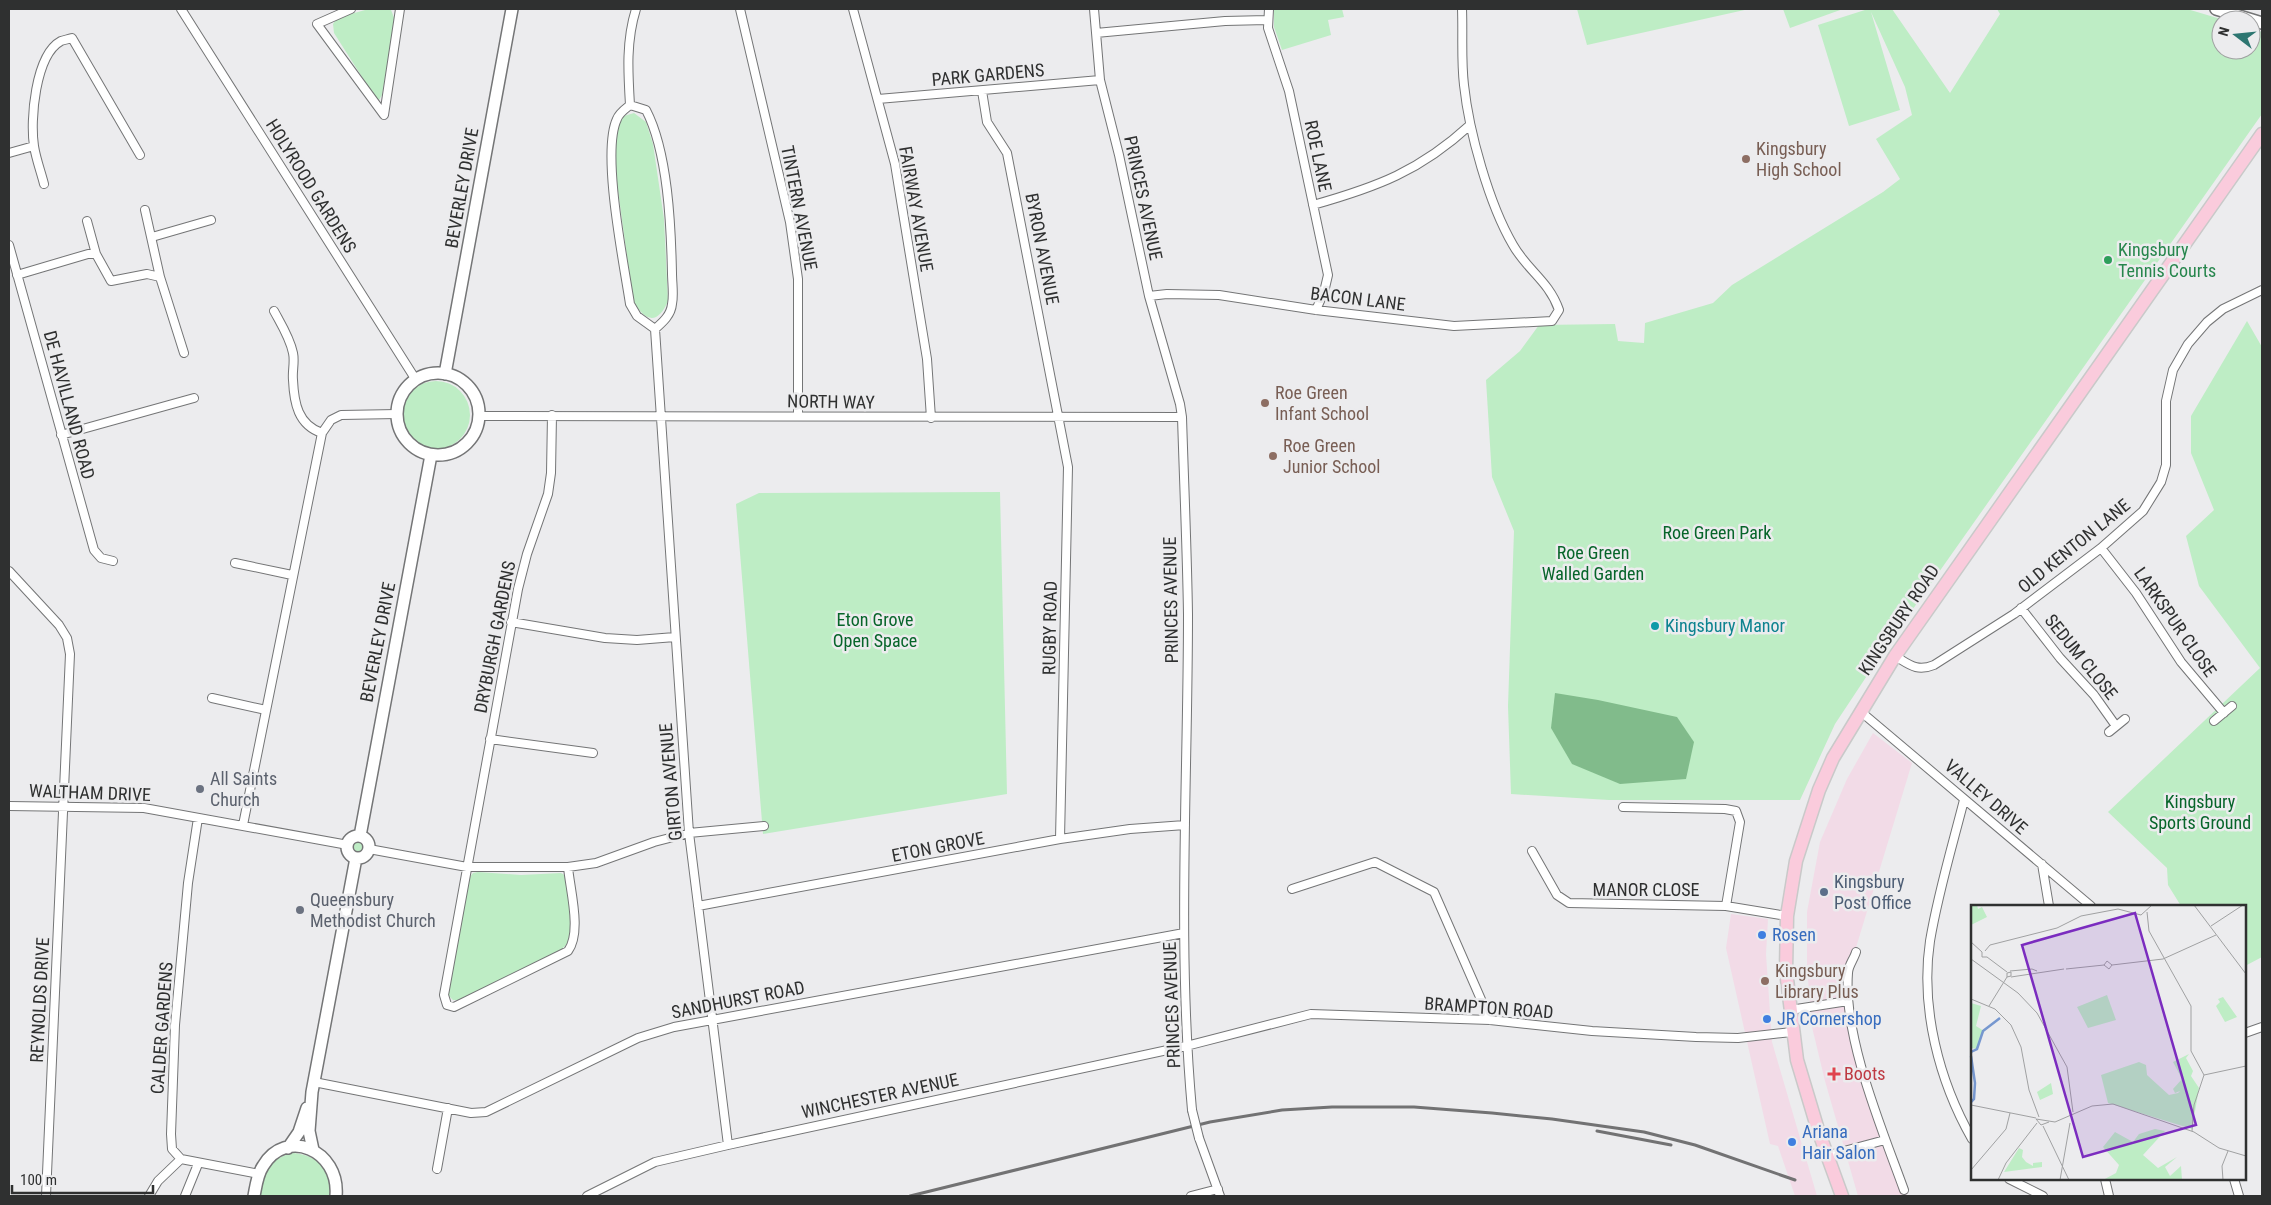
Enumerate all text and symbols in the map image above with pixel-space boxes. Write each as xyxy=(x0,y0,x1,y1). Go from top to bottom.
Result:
north arrow xyxy=(2211,10,2261,60)
text: N xyxy=(2215,25,2232,38)
street label: PARK GARDENS xyxy=(931,59,1045,90)
street label: HOLYROOD GARDENS xyxy=(262,115,361,256)
street label: ROE LANE xyxy=(1301,118,1336,194)
street label: BEVERLEY DRIVE xyxy=(441,126,482,250)
street label: PRINCES AVENUE xyxy=(1120,134,1167,262)
place label: Kingsbury High School xyxy=(1756,138,1842,180)
street label: TINTERN AVENUE xyxy=(777,144,822,272)
street label: FAIRWAY AVENUE xyxy=(895,145,938,273)
marker: Kingsbury High School xyxy=(1740,153,1752,165)
street label: BYRON AVENUE xyxy=(1021,191,1064,307)
place label: Kingsbury Tennis Courts xyxy=(2118,239,2216,281)
marker: Kingsbury Tennis Courts xyxy=(2102,254,2114,266)
street label: BACON LANE xyxy=(1309,282,1407,315)
street label: DE HAVILLAND ROAD xyxy=(40,328,99,481)
place label: Roe Green Infant School xyxy=(1275,382,1369,424)
street label: NORTH WAY xyxy=(787,390,876,413)
marker: Roe Green Infant School xyxy=(1259,397,1271,409)
place label: Roe Green Junior School xyxy=(1283,435,1380,477)
marker: Roe Green Junior School xyxy=(1267,450,1279,462)
street label: OLD KENTON LANE xyxy=(2013,494,2134,597)
park label: Roe Green Park xyxy=(1663,522,1771,543)
street label: PRINCES AVENUE xyxy=(1159,536,1182,664)
park label: Roe Green Walled Garden xyxy=(1542,542,1644,584)
street label: DRYBURGH GARDENS xyxy=(469,559,520,715)
street label: KINGSBURY ROAD xyxy=(1854,560,1943,679)
street label: LARKSPUR CLOSE xyxy=(2130,563,2221,681)
street label: BEVERLEY DRIVE xyxy=(356,580,399,704)
street label: RUGBY ROAD xyxy=(1038,581,1061,675)
park label: Eton Grove Open Space xyxy=(833,609,917,651)
street label: SEDUM CLOSE xyxy=(2041,610,2122,704)
place label: Kingsbury Manor xyxy=(1665,615,1786,636)
marker: Kingsbury Manor xyxy=(1649,620,1661,632)
street label: GIRTON AVENUE xyxy=(655,722,686,842)
street label: VALLEY DRIVE xyxy=(1941,755,2032,838)
place label: All Saints Church xyxy=(210,768,277,810)
street label: WALTHAM DRIVE xyxy=(29,780,151,805)
marker: All Saints Church xyxy=(194,783,206,795)
park label: Kingsbury Sports Ground xyxy=(2149,791,2251,833)
street label: ETON GROVE xyxy=(890,827,986,866)
place label: Kingsbury Post Office xyxy=(1834,871,1912,913)
street label: MANOR CLOSE xyxy=(1592,879,1700,900)
marker: Kingsbury Post Office xyxy=(1818,886,1830,898)
place label: Queensbury Methodist Church xyxy=(310,889,436,931)
marker: Queensbury Methodist Church xyxy=(294,904,306,916)
inset map xyxy=(1971,905,2246,1180)
place label: Rosen xyxy=(1772,924,1816,945)
marker: Rosen xyxy=(1756,929,1768,941)
street label: REYNOLDS DRIVE xyxy=(26,937,53,1063)
street label: PRINCES AVENUE xyxy=(1159,941,1184,1069)
place label: Kingsbury Library Plus xyxy=(1775,960,1859,1002)
street label: CALDER GARDENS xyxy=(146,961,177,1095)
marker: Kingsbury Library Plus xyxy=(1759,975,1771,987)
street label: SANDHURST ROAD xyxy=(669,976,806,1023)
street label: BRAMPTON ROAD xyxy=(1424,993,1554,1022)
place label: JR Cornershop xyxy=(1777,1008,1882,1029)
marker: JR Cornershop xyxy=(1761,1013,1773,1025)
place label: Boots xyxy=(1844,1063,1885,1084)
marker: Boots xyxy=(1828,1068,1840,1080)
street label: WINCHESTER AVENUE xyxy=(800,1069,960,1122)
place label: Ariana Hair Salon xyxy=(1802,1121,1875,1163)
marker: Ariana Hair Salon xyxy=(1786,1136,1798,1148)
scale bar xyxy=(12,1162,154,1194)
text: 100 m xyxy=(20,1171,57,1189)

